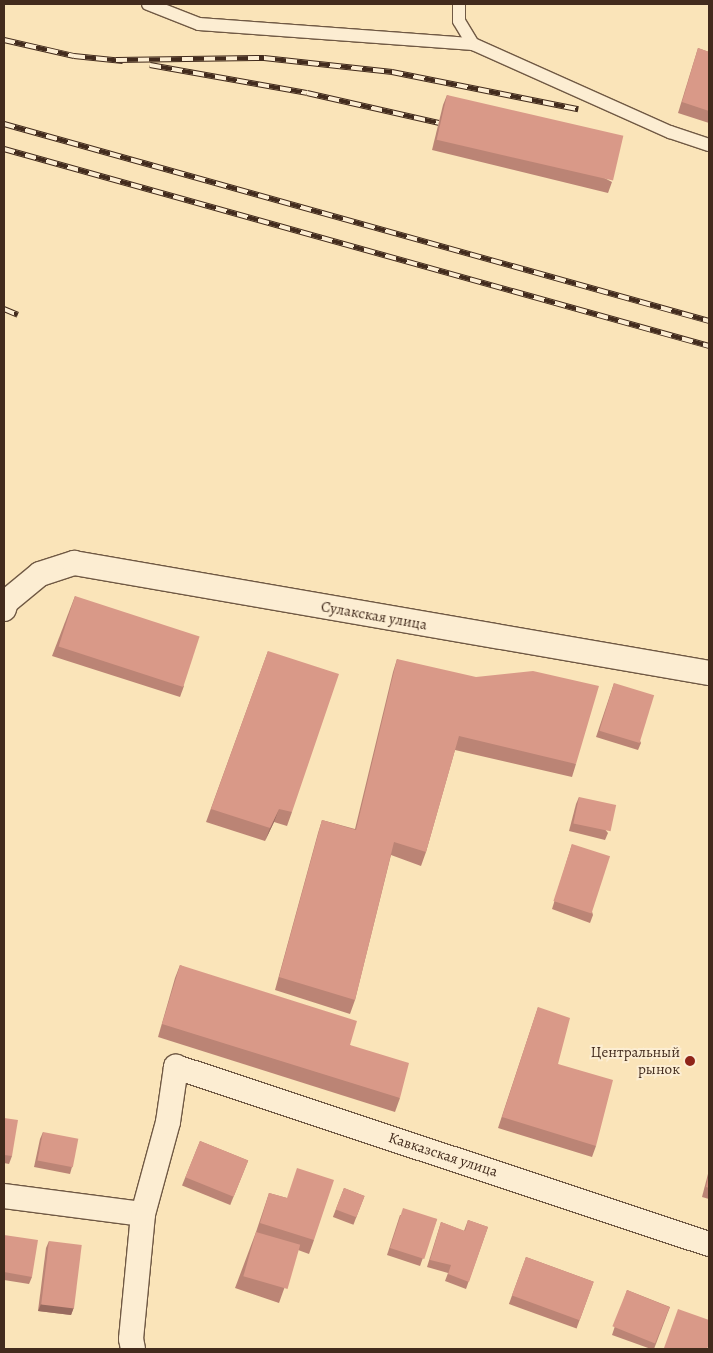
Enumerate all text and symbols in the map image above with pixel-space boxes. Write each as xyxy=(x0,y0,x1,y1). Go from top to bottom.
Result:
street label: Сулакская улица xyxy=(320,598,428,634)
place label: Центральный рынок xyxy=(591,1043,680,1078)
marker: Центральный рынок xyxy=(684,1055,696,1067)
street label: Кавказская улица xyxy=(386,1129,500,1181)

